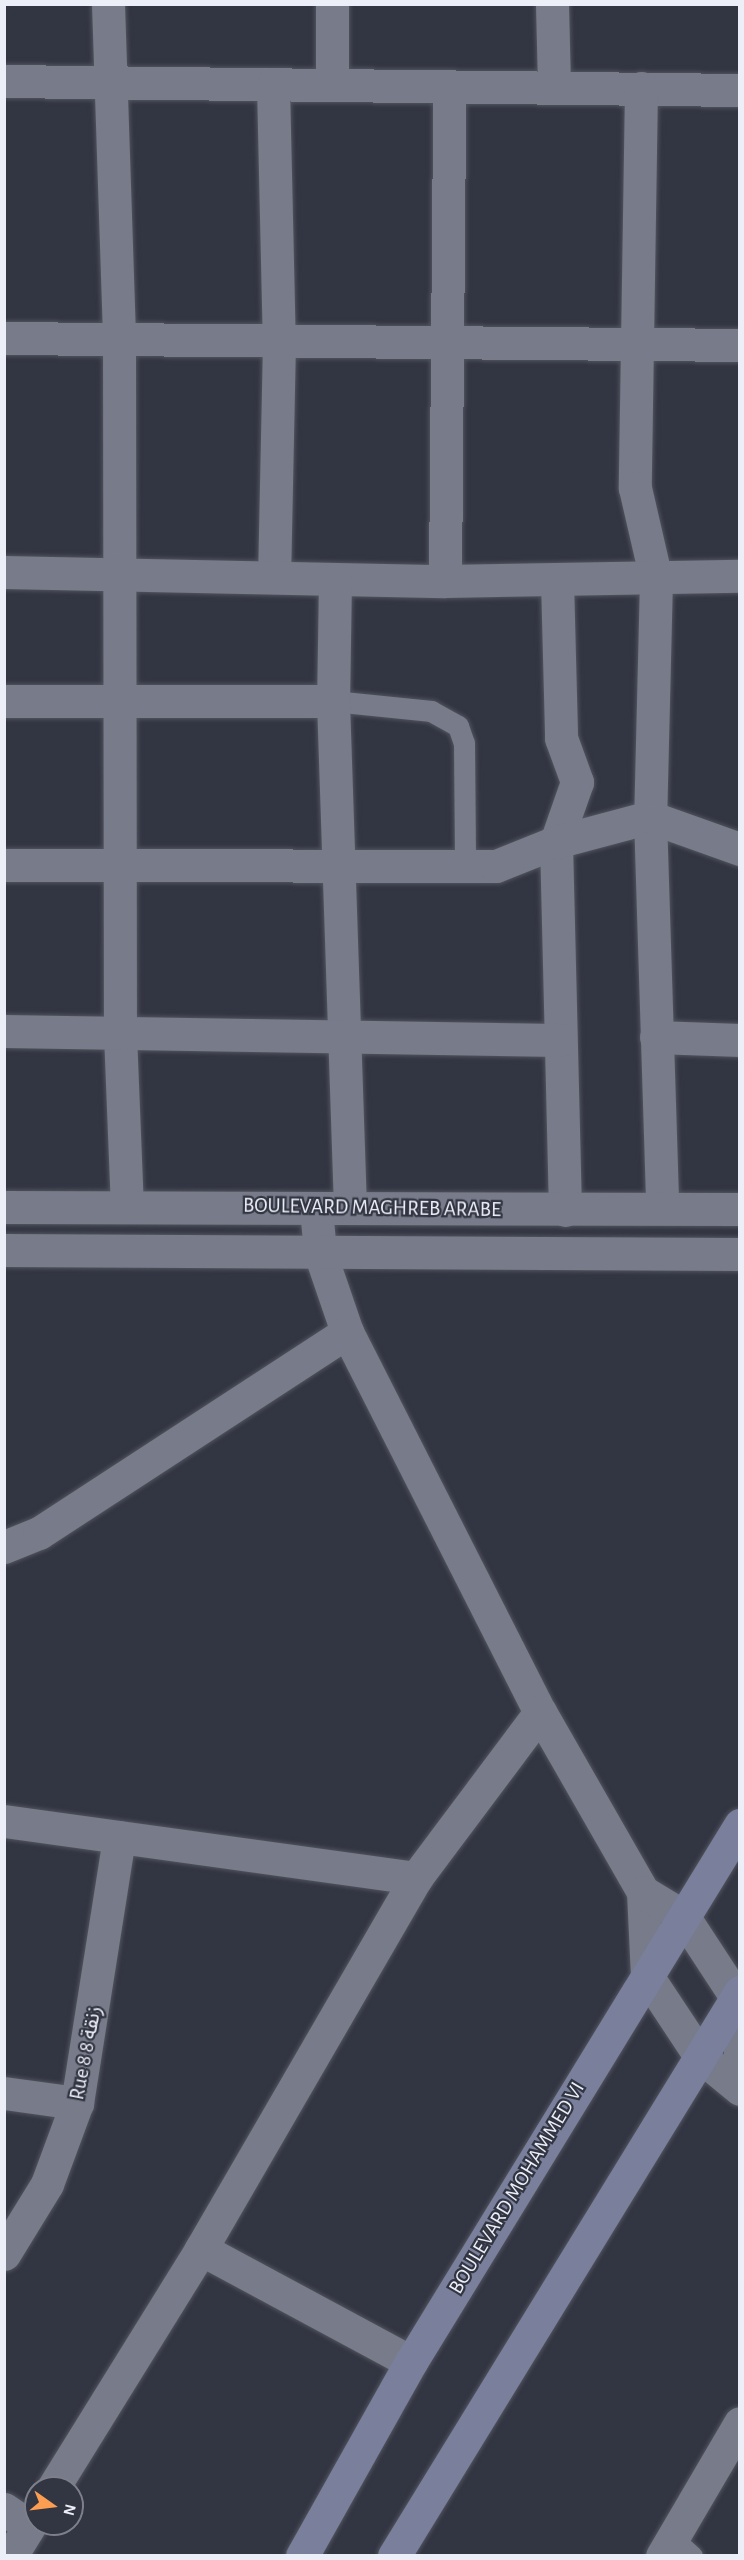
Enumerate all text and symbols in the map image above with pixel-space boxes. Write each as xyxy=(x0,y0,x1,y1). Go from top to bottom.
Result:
street label: BOULEVARD MAGHREB ARABE xyxy=(243,1193,501,1223)
street label: Rue 8 8 زنقة xyxy=(65,2004,107,2102)
street label: BOULEVARD MOHAMMED VI xyxy=(444,2077,590,2299)
north arrow xyxy=(24,2476,84,2536)
text: N xyxy=(60,2503,79,2517)

